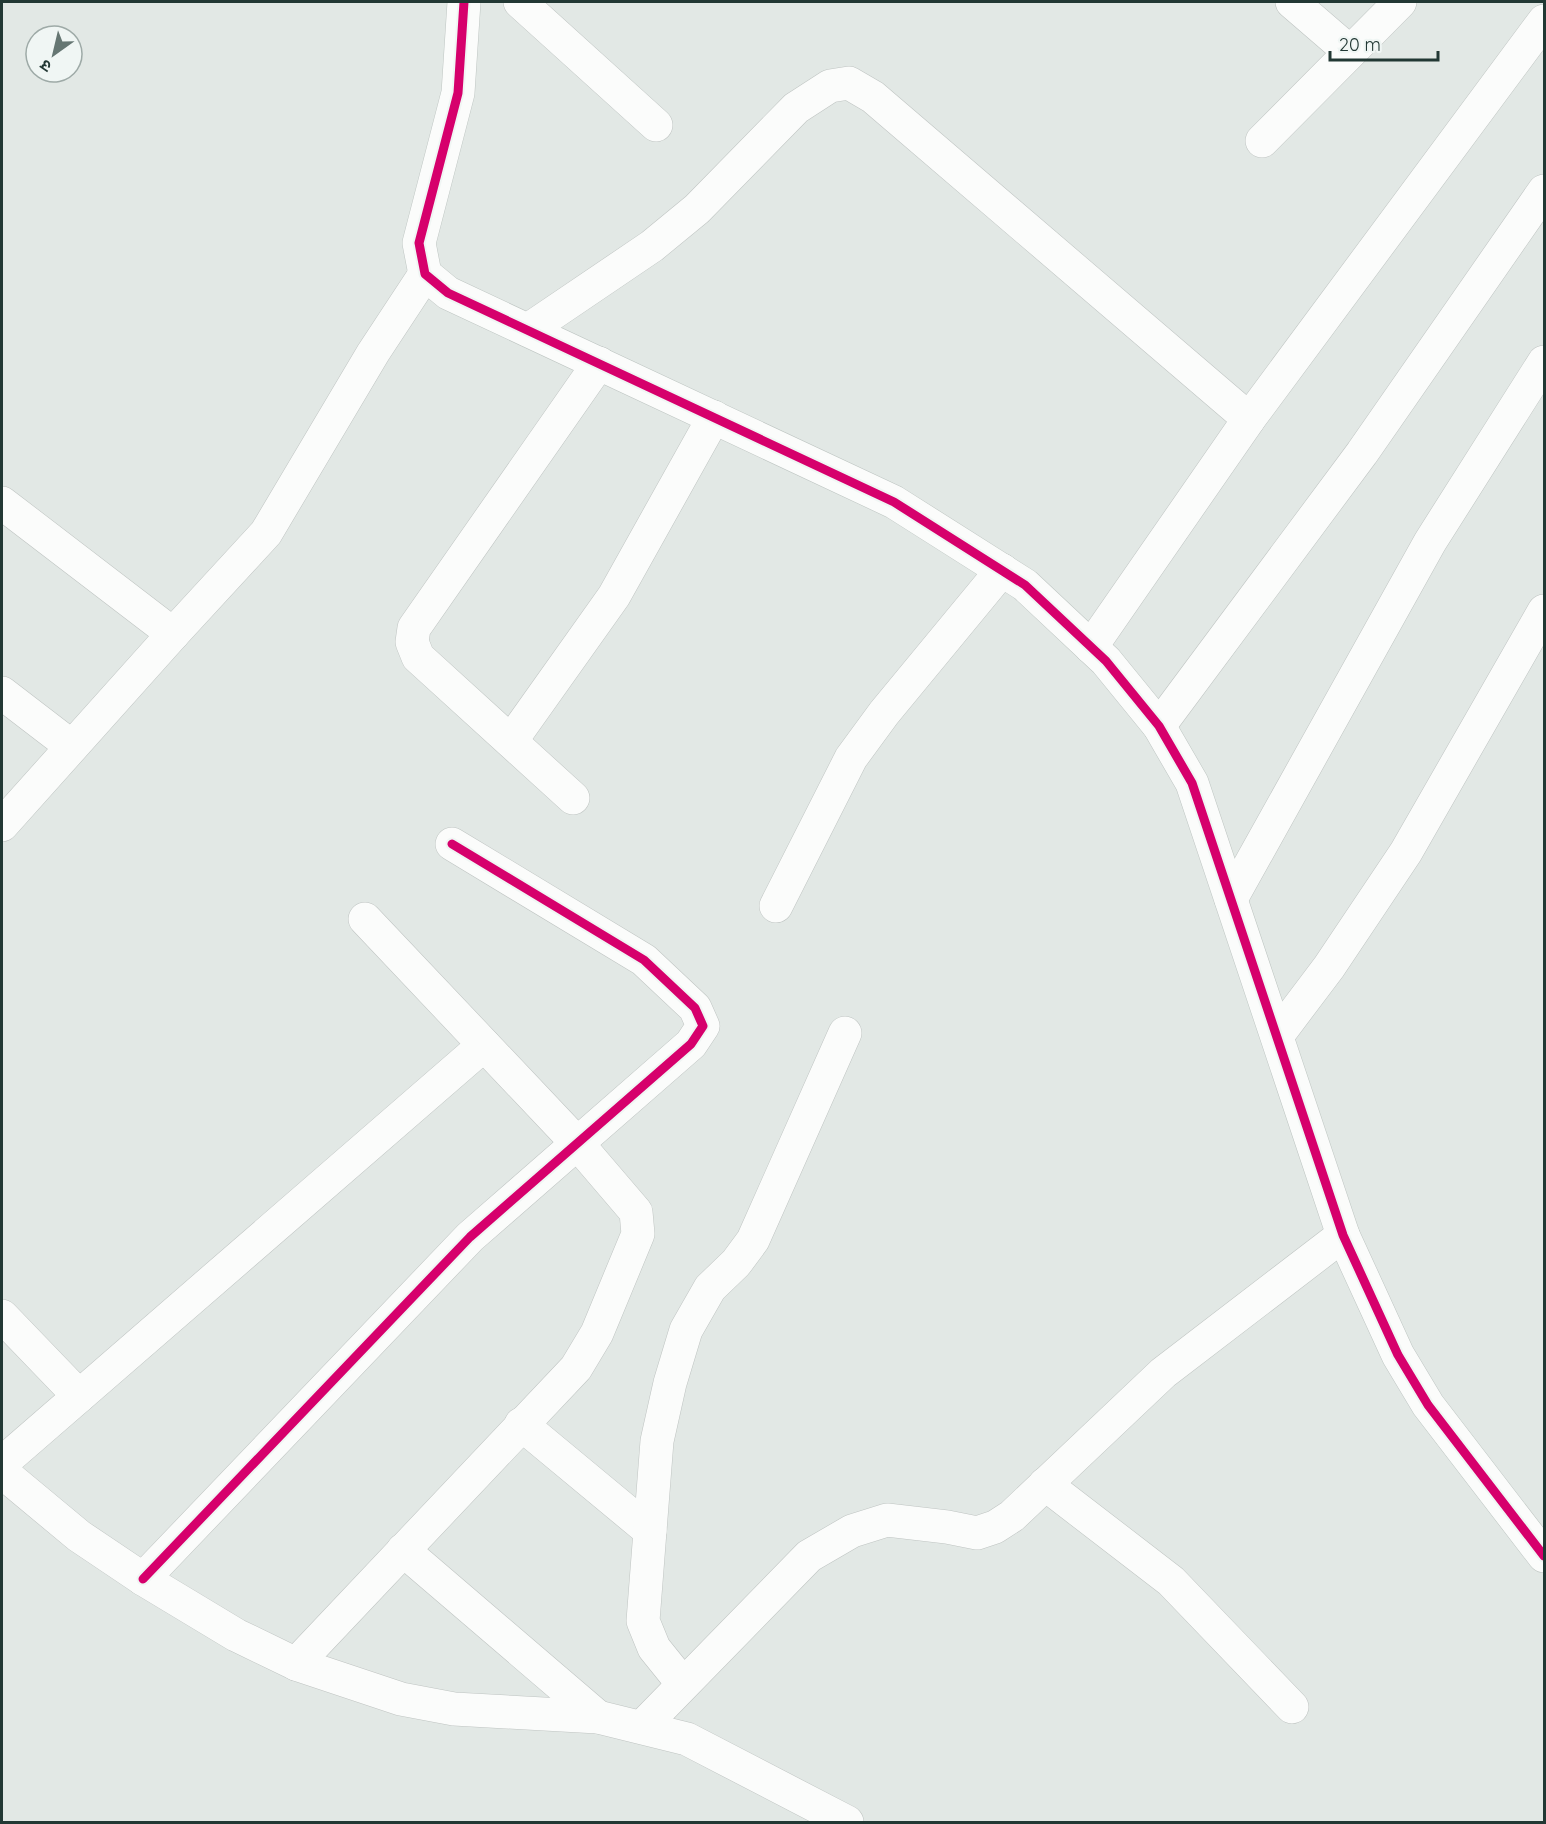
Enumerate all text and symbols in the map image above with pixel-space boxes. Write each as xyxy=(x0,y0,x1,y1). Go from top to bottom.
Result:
north arrow xyxy=(24,24,84,84)
scale bar xyxy=(1330,24,1438,62)
text: 20 m xyxy=(1339,33,1381,56)
text: उ xyxy=(36,55,55,77)

